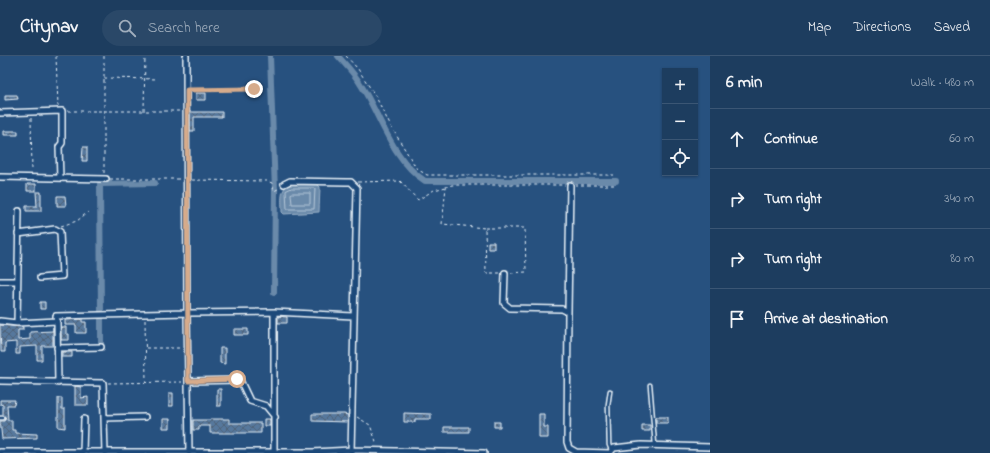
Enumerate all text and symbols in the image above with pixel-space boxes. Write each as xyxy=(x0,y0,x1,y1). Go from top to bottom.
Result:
search box xyxy=(102,10,382,46)
text: Citynav xyxy=(20,14,78,41)
icon: search xyxy=(116,17,138,39)
text: Search here xyxy=(148,17,220,39)
text: Map xyxy=(808,17,831,38)
text: Directions xyxy=(853,17,911,38)
text: Saved xyxy=(933,17,970,38)
map controls xyxy=(662,68,698,176)
button: + xyxy=(662,68,698,104)
text: 6 min xyxy=(726,70,762,95)
text: Walk · 480 m xyxy=(911,73,974,92)
route end xyxy=(245,80,263,98)
button: − xyxy=(662,104,698,140)
icon: ahead xyxy=(726,128,748,150)
text: Continue xyxy=(764,128,818,150)
text: 60 m xyxy=(949,129,974,148)
button: locate xyxy=(662,140,698,176)
icon: right xyxy=(726,188,748,210)
text: Turn right xyxy=(764,188,822,210)
text: 340 m xyxy=(944,189,974,208)
icon: right xyxy=(726,248,748,270)
text: Turn right xyxy=(764,248,822,270)
text: 80 m xyxy=(950,249,974,268)
icon: arrive xyxy=(726,308,748,330)
text: Arrive at destination xyxy=(764,308,888,330)
route start xyxy=(228,370,246,388)

